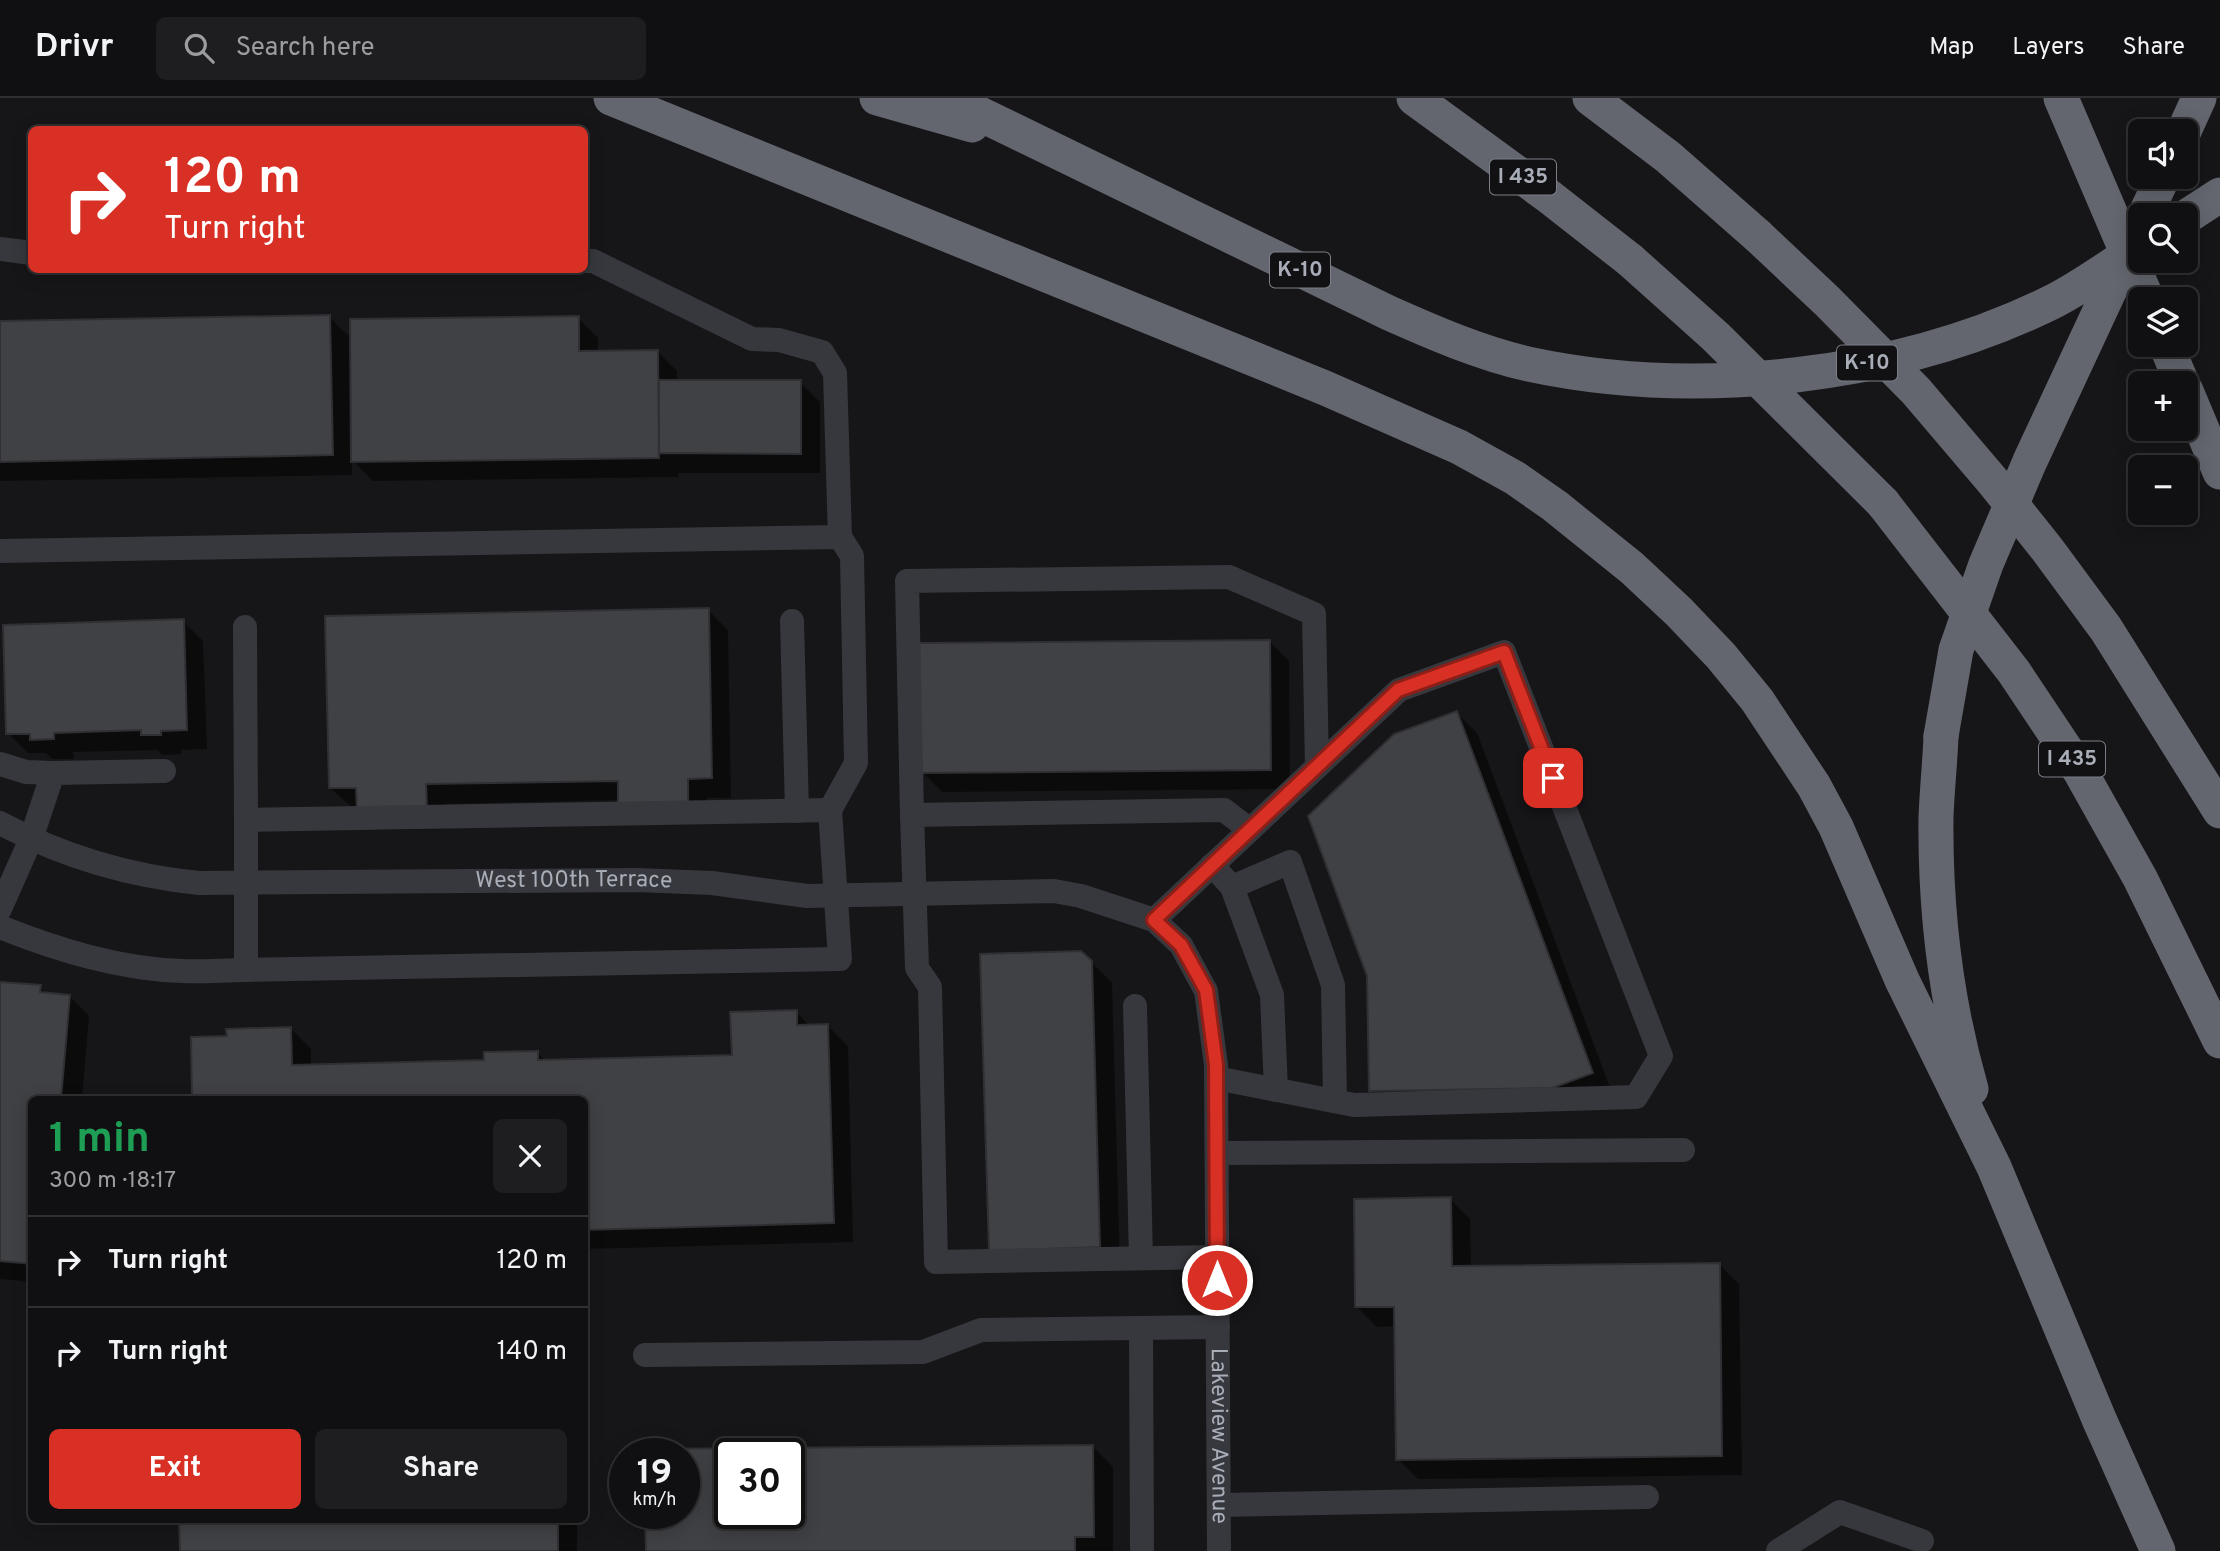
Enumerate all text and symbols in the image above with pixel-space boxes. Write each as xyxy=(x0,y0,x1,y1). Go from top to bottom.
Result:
search box xyxy=(156,17,646,80)
text: Drivr xyxy=(35,27,114,69)
icon: search xyxy=(180,29,218,67)
text: Search here xyxy=(236,32,375,65)
text: Map xyxy=(1929,33,1974,63)
text: Layers xyxy=(2012,33,2084,63)
text: Share xyxy=(2122,33,2185,63)
map controls xyxy=(2128,119,2198,525)
button: sound xyxy=(2128,119,2198,189)
text: 120 m xyxy=(164,149,301,211)
icon: right xyxy=(49,154,140,245)
road number: I 435 xyxy=(1490,160,1556,194)
button: search xyxy=(2128,203,2198,273)
text: Turn right xyxy=(164,210,306,250)
road number: K-10 xyxy=(1270,252,1330,288)
button: layers xyxy=(2128,287,2198,357)
road number: K-10 xyxy=(1837,345,1897,380)
button: + xyxy=(2128,371,2198,441)
button: − xyxy=(2128,455,2198,525)
road number: I 435 xyxy=(2039,742,2105,776)
pin xyxy=(1523,748,1583,808)
icon: arrive xyxy=(1534,759,1572,797)
street label: West 100th Terrace xyxy=(475,865,673,896)
text: 1 min xyxy=(49,1114,150,1167)
button: close xyxy=(493,1119,567,1193)
text: 300 m · 18:17 xyxy=(49,1167,176,1196)
icon: right xyxy=(49,1243,87,1281)
position arrow xyxy=(1180,1243,1254,1317)
text: Turn right xyxy=(108,1245,228,1278)
text: 120 m xyxy=(497,1245,567,1278)
icon: right xyxy=(49,1334,87,1372)
text: Turn right xyxy=(108,1336,228,1369)
text: 140 m xyxy=(497,1336,567,1369)
street label: Lakeview Avenue xyxy=(1203,1348,1233,1524)
button: Exit xyxy=(49,1429,301,1509)
button: Share xyxy=(315,1429,567,1509)
speed limit sign: 30 xyxy=(714,1438,805,1529)
text: 19 xyxy=(637,1452,672,1496)
text: km/h xyxy=(633,1489,676,1512)

